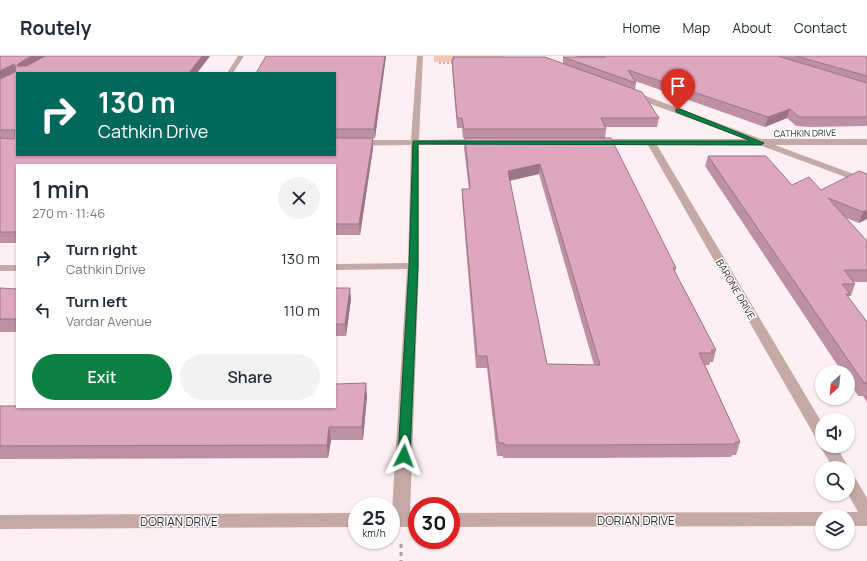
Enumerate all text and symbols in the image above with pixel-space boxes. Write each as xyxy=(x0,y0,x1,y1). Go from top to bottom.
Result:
text: Routely xyxy=(20,15,91,41)
text: Home xyxy=(623,18,660,37)
text: Map xyxy=(682,18,710,37)
text: About xyxy=(732,18,772,37)
text: Contact xyxy=(794,18,847,37)
pin xyxy=(661,69,695,110)
icon: arrive xyxy=(667,75,689,97)
text: 130 m xyxy=(98,83,176,121)
icon: right xyxy=(32,88,84,140)
text: Cathkin Drive xyxy=(98,119,208,143)
street label: CATHKIN DRIVE xyxy=(774,126,836,140)
text: 1 min xyxy=(32,172,89,205)
button: close xyxy=(278,177,320,219)
text: 270 m · 11:46 xyxy=(32,204,105,222)
text: Turn right xyxy=(66,239,137,260)
icon: right xyxy=(32,247,54,269)
text: 130 m xyxy=(281,248,320,269)
street label: BARONE DRIVE xyxy=(713,256,759,322)
text: Cathkin Drive xyxy=(66,260,146,278)
text: Turn left xyxy=(66,291,128,312)
icon: left xyxy=(32,299,54,321)
text: 110 m xyxy=(283,300,320,321)
text: Vardar Avenue xyxy=(66,312,152,330)
button: Exit xyxy=(32,354,172,400)
button: Share xyxy=(180,354,320,400)
north arrow xyxy=(815,365,855,405)
map controls xyxy=(815,365,855,549)
button: sound xyxy=(815,413,855,453)
position arrow xyxy=(383,435,425,477)
button: search xyxy=(815,461,855,501)
speed limit sign: 30 xyxy=(408,497,460,549)
text: 25 xyxy=(362,504,386,531)
button: layers xyxy=(815,509,855,549)
street label: DORIAN DRIVE xyxy=(597,512,675,529)
street label: DORIAN DRIVE xyxy=(140,513,218,530)
text: km/h xyxy=(362,526,386,540)

